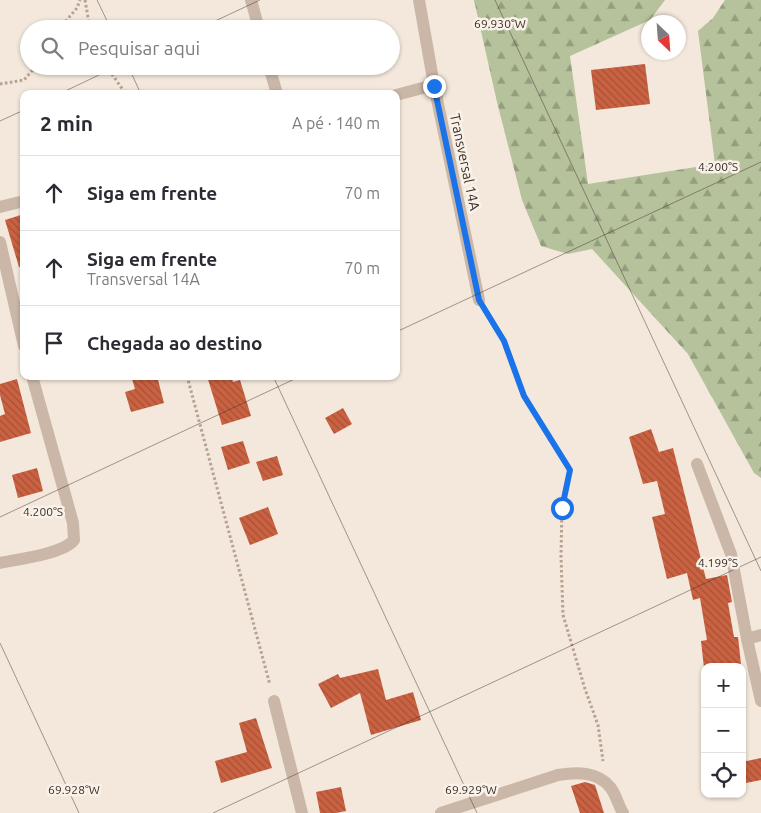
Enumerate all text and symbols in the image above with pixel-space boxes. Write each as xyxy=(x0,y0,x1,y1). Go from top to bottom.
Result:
north arrow xyxy=(641,15,686,60)
text: 69.930°W xyxy=(474,17,526,30)
search box xyxy=(20,20,400,75)
icon: search xyxy=(38,34,66,62)
text: Pesquisar aqui xyxy=(78,37,200,59)
route end xyxy=(423,75,446,98)
text: 2 min xyxy=(40,111,93,135)
street label: Transversal 14A xyxy=(447,112,483,212)
text: A pé · 140 m xyxy=(292,114,380,132)
text: 4.200°S xyxy=(698,160,738,173)
icon: ahead xyxy=(40,179,68,207)
text: Siga em frente xyxy=(87,182,217,204)
text: 70 m xyxy=(344,184,380,202)
text: Siga em frente xyxy=(87,248,217,270)
icon: ahead xyxy=(40,254,68,282)
text: 70 m xyxy=(344,259,380,277)
text: Transversal 14A xyxy=(87,270,200,288)
icon: arrive xyxy=(40,329,68,357)
text: Chegada ao destino xyxy=(87,332,263,354)
route start xyxy=(551,497,574,520)
text: 4.200°S xyxy=(23,505,63,518)
text: 4.199°S xyxy=(698,556,738,569)
map controls xyxy=(701,663,746,798)
button: + xyxy=(701,663,746,708)
button: − xyxy=(701,708,746,753)
button: locate xyxy=(701,753,746,798)
text: 69.928°W xyxy=(48,783,100,796)
text: 69.929°W xyxy=(445,783,497,796)

